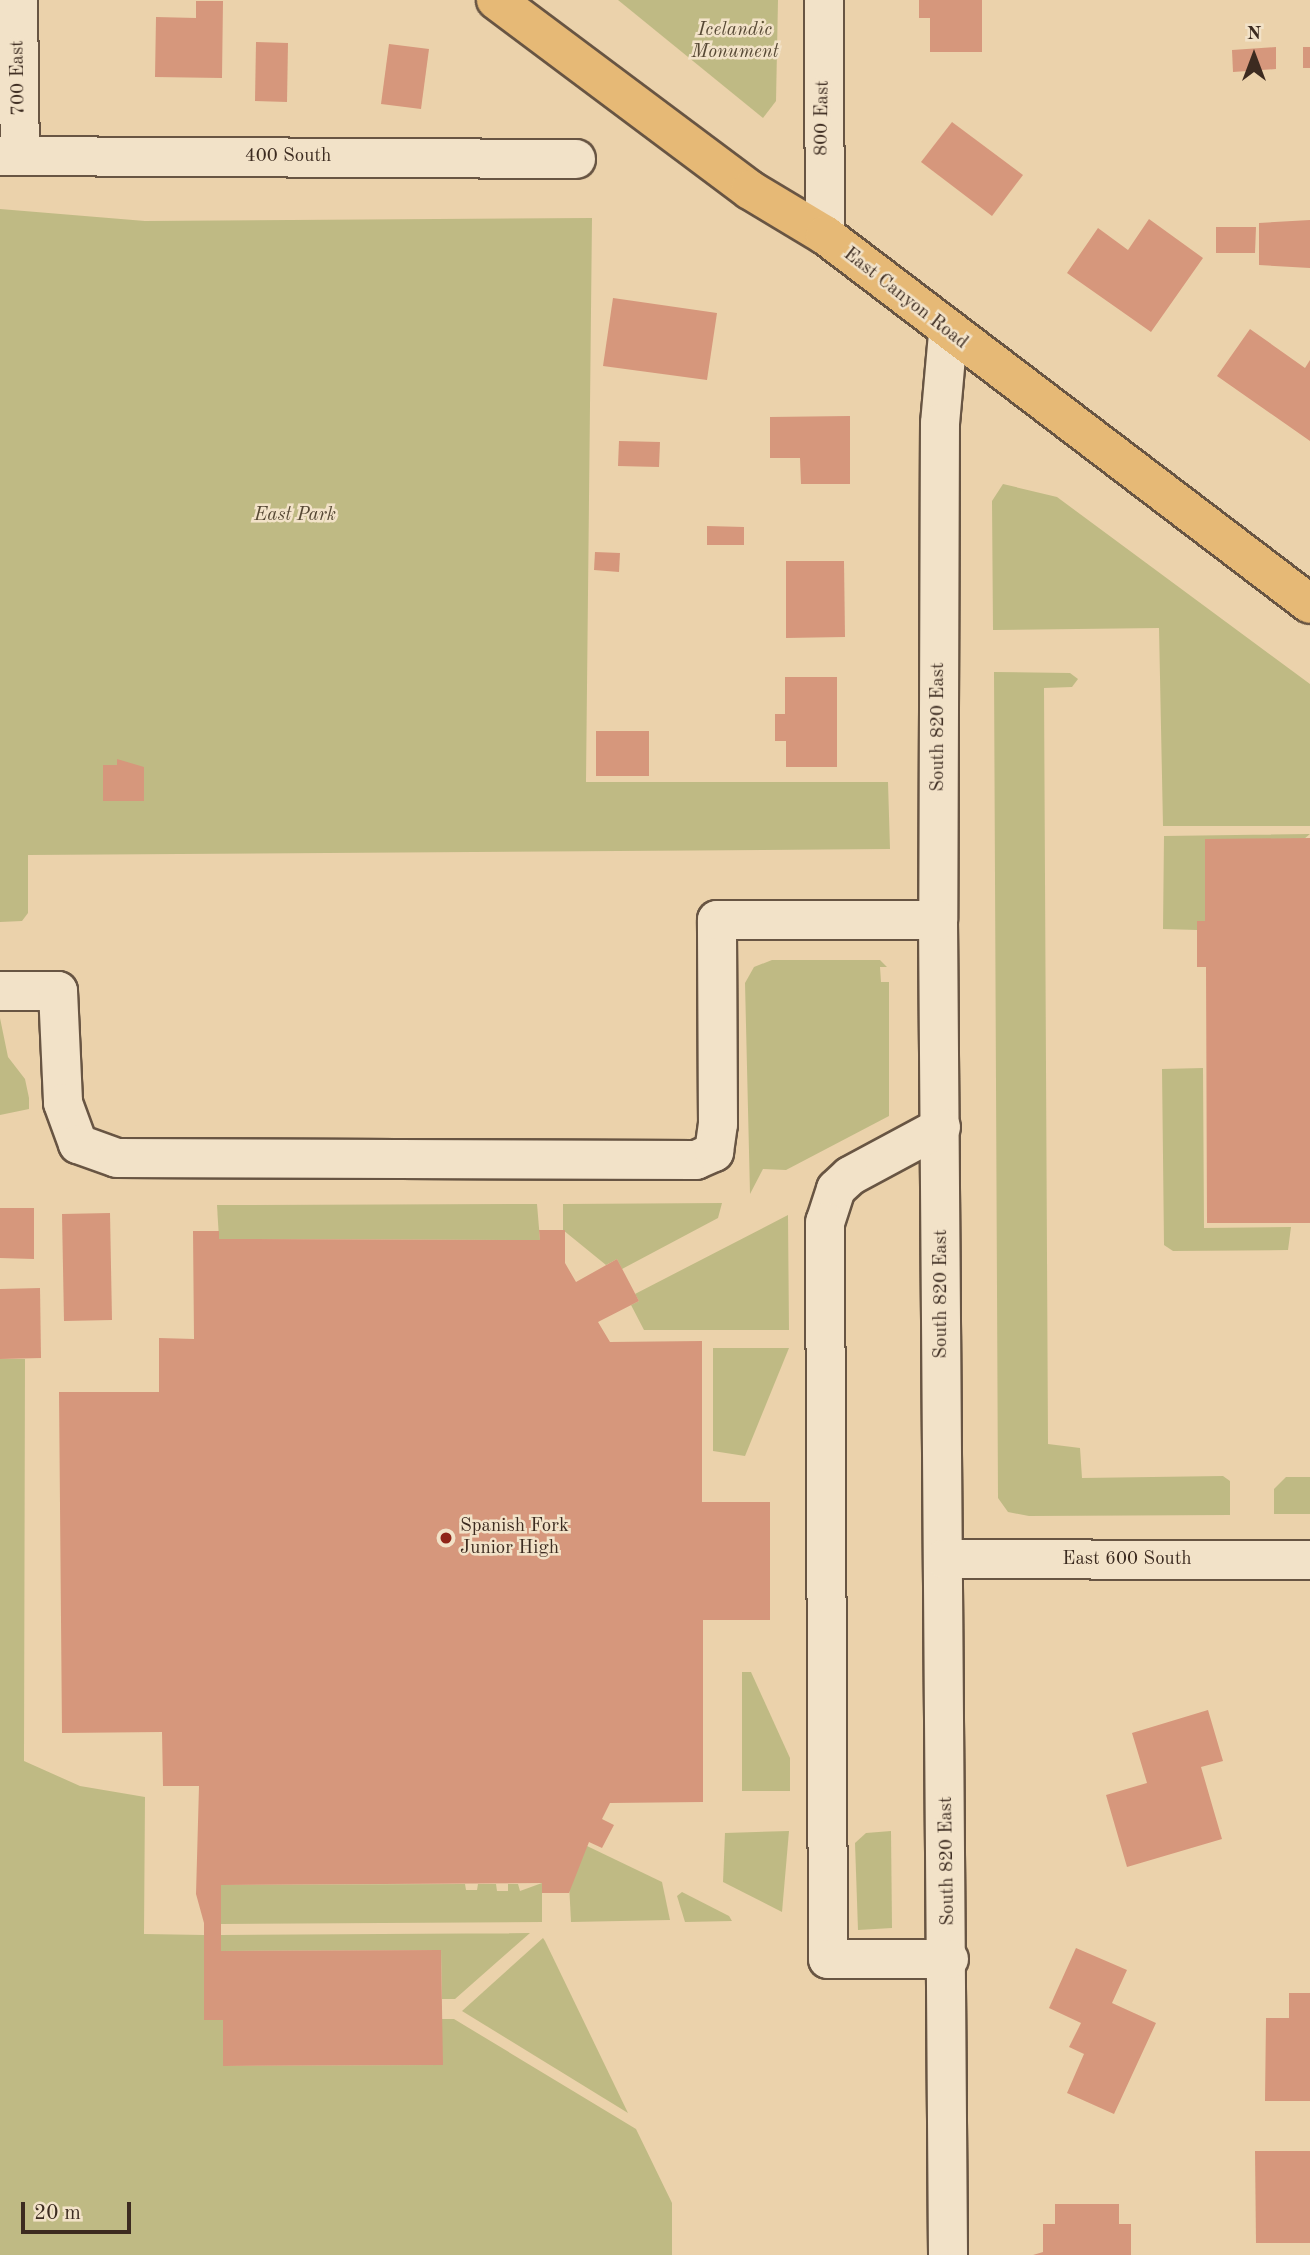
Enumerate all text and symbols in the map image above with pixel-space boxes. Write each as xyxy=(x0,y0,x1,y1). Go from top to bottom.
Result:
park label: Icelandic Monument xyxy=(691,20,779,64)
north arrow xyxy=(1219,21,1289,91)
text: N xyxy=(1247,25,1261,44)
street label: 700 East xyxy=(7,40,31,116)
street label: 800 East xyxy=(811,80,835,156)
street label: 400 South xyxy=(245,146,331,168)
street label: East Canyon Road xyxy=(838,243,972,355)
park label: East Park xyxy=(254,505,336,527)
street label: South 820 East xyxy=(928,662,950,792)
street label: South 820 East xyxy=(931,1229,953,1359)
place label: Spanish Fork Junior High xyxy=(460,1516,569,1560)
marker: Spanish Fork Junior High xyxy=(438,1530,454,1546)
street label: East 600 South xyxy=(1062,1549,1192,1571)
street label: South 820 East xyxy=(935,1796,961,1926)
scale bar xyxy=(24,2188,135,2232)
text: 20 m xyxy=(34,2203,81,2224)

